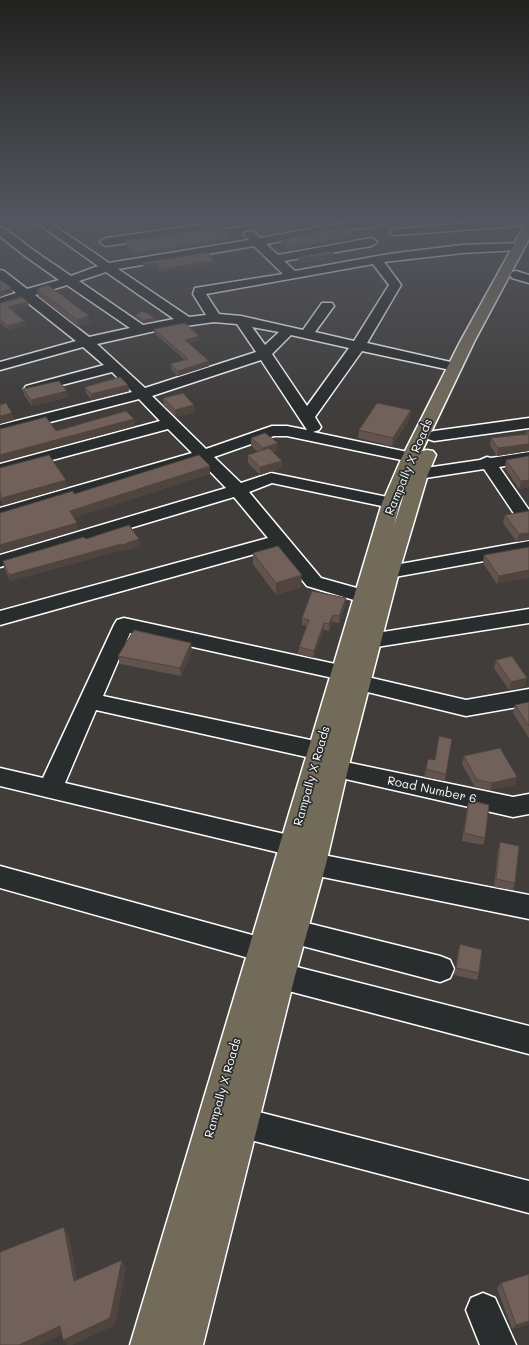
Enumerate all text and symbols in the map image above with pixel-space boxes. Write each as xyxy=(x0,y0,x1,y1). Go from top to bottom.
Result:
street label: Rampally X Roads xyxy=(382,417,436,517)
street label: Rampally X Roads xyxy=(291,724,333,828)
street label: Road Number 6 xyxy=(386,774,478,806)
street label: Rampally X Roads xyxy=(202,1036,244,1140)

